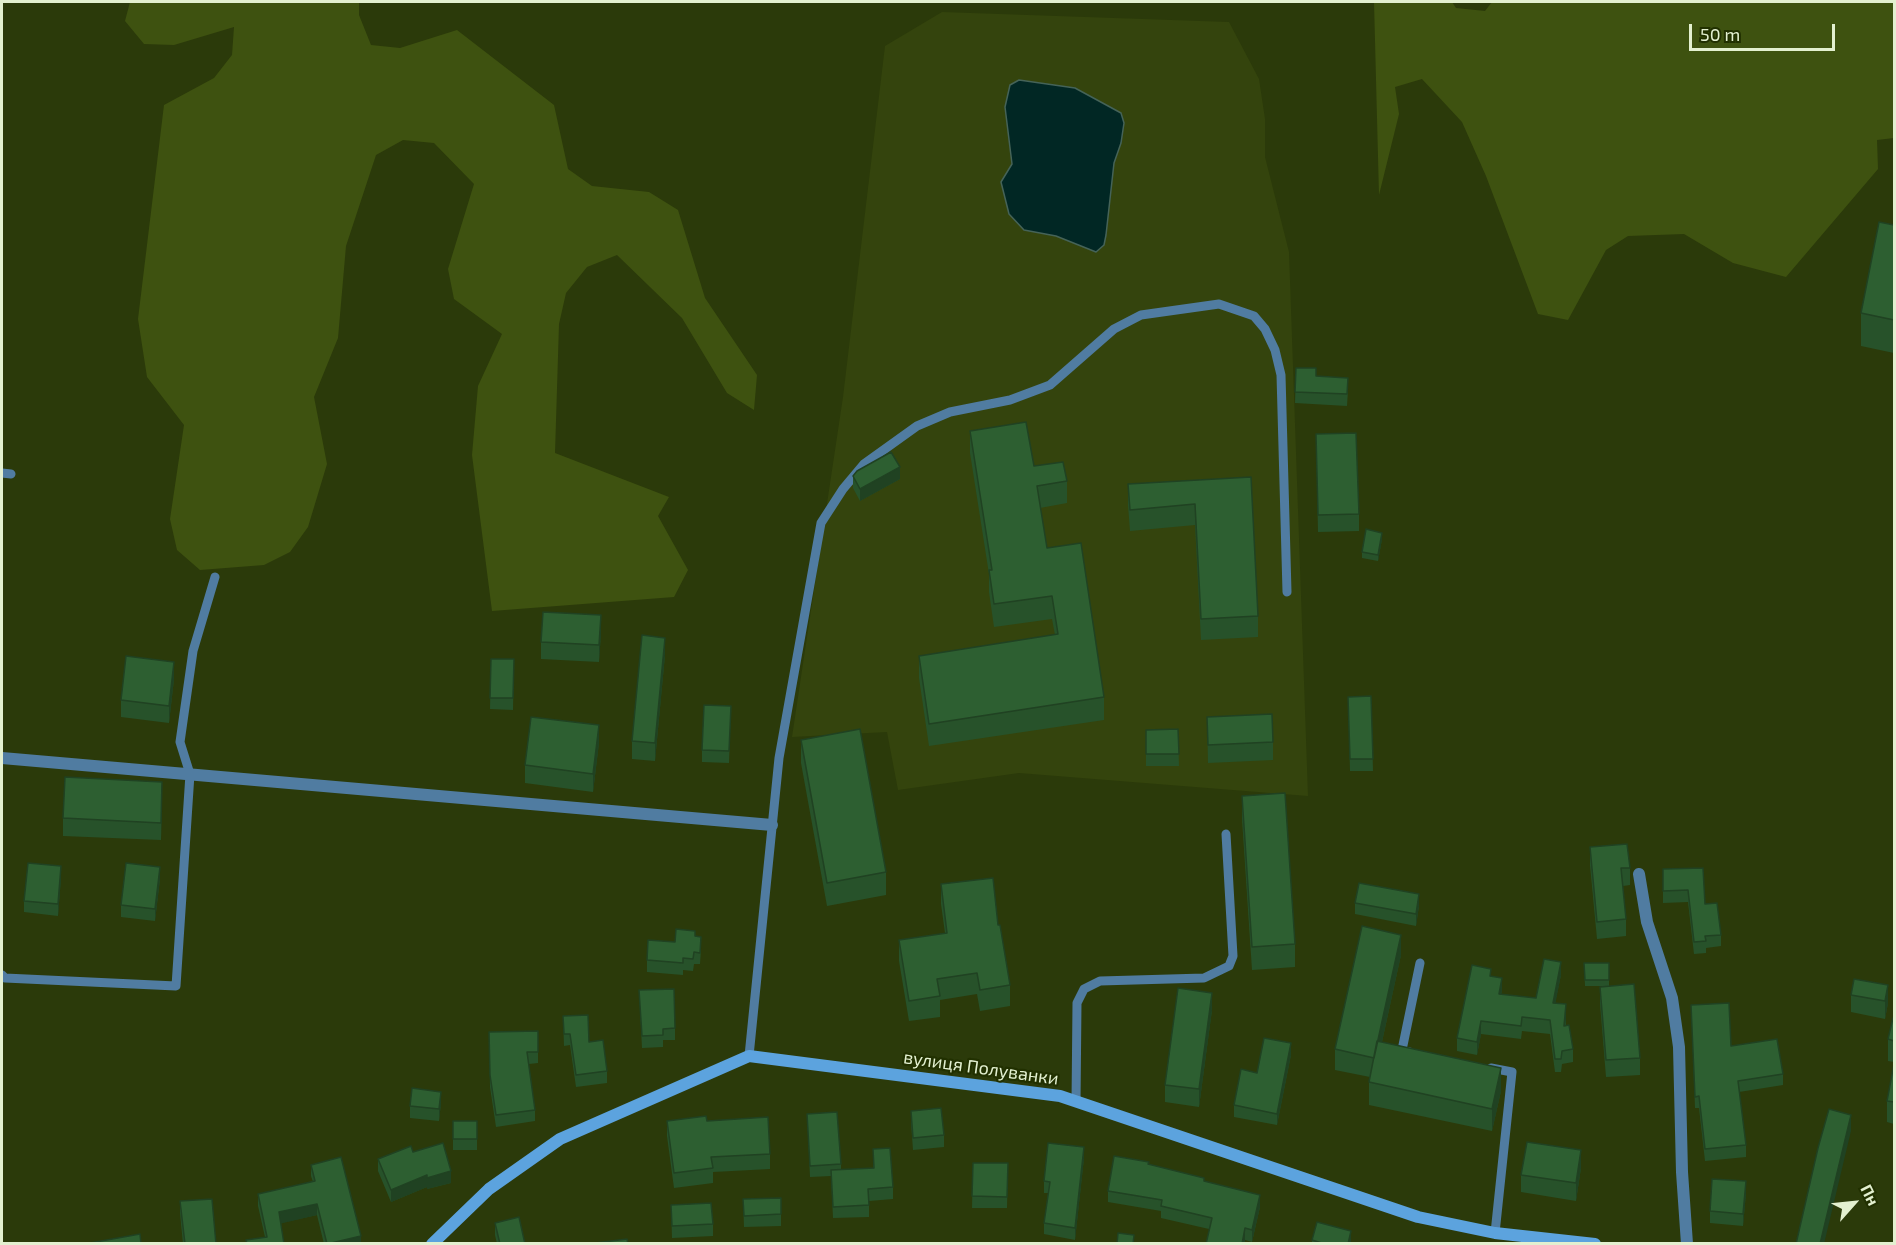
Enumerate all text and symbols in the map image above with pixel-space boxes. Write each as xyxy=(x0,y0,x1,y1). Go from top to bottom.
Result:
scale bar xyxy=(1692,12,1838,50)
text: 50 m xyxy=(1700,23,1740,45)
street label: вулиця Полуванки xyxy=(902,1046,1060,1090)
north arrow xyxy=(1824,1173,1884,1233)
text: Пн xyxy=(1857,1181,1884,1208)

